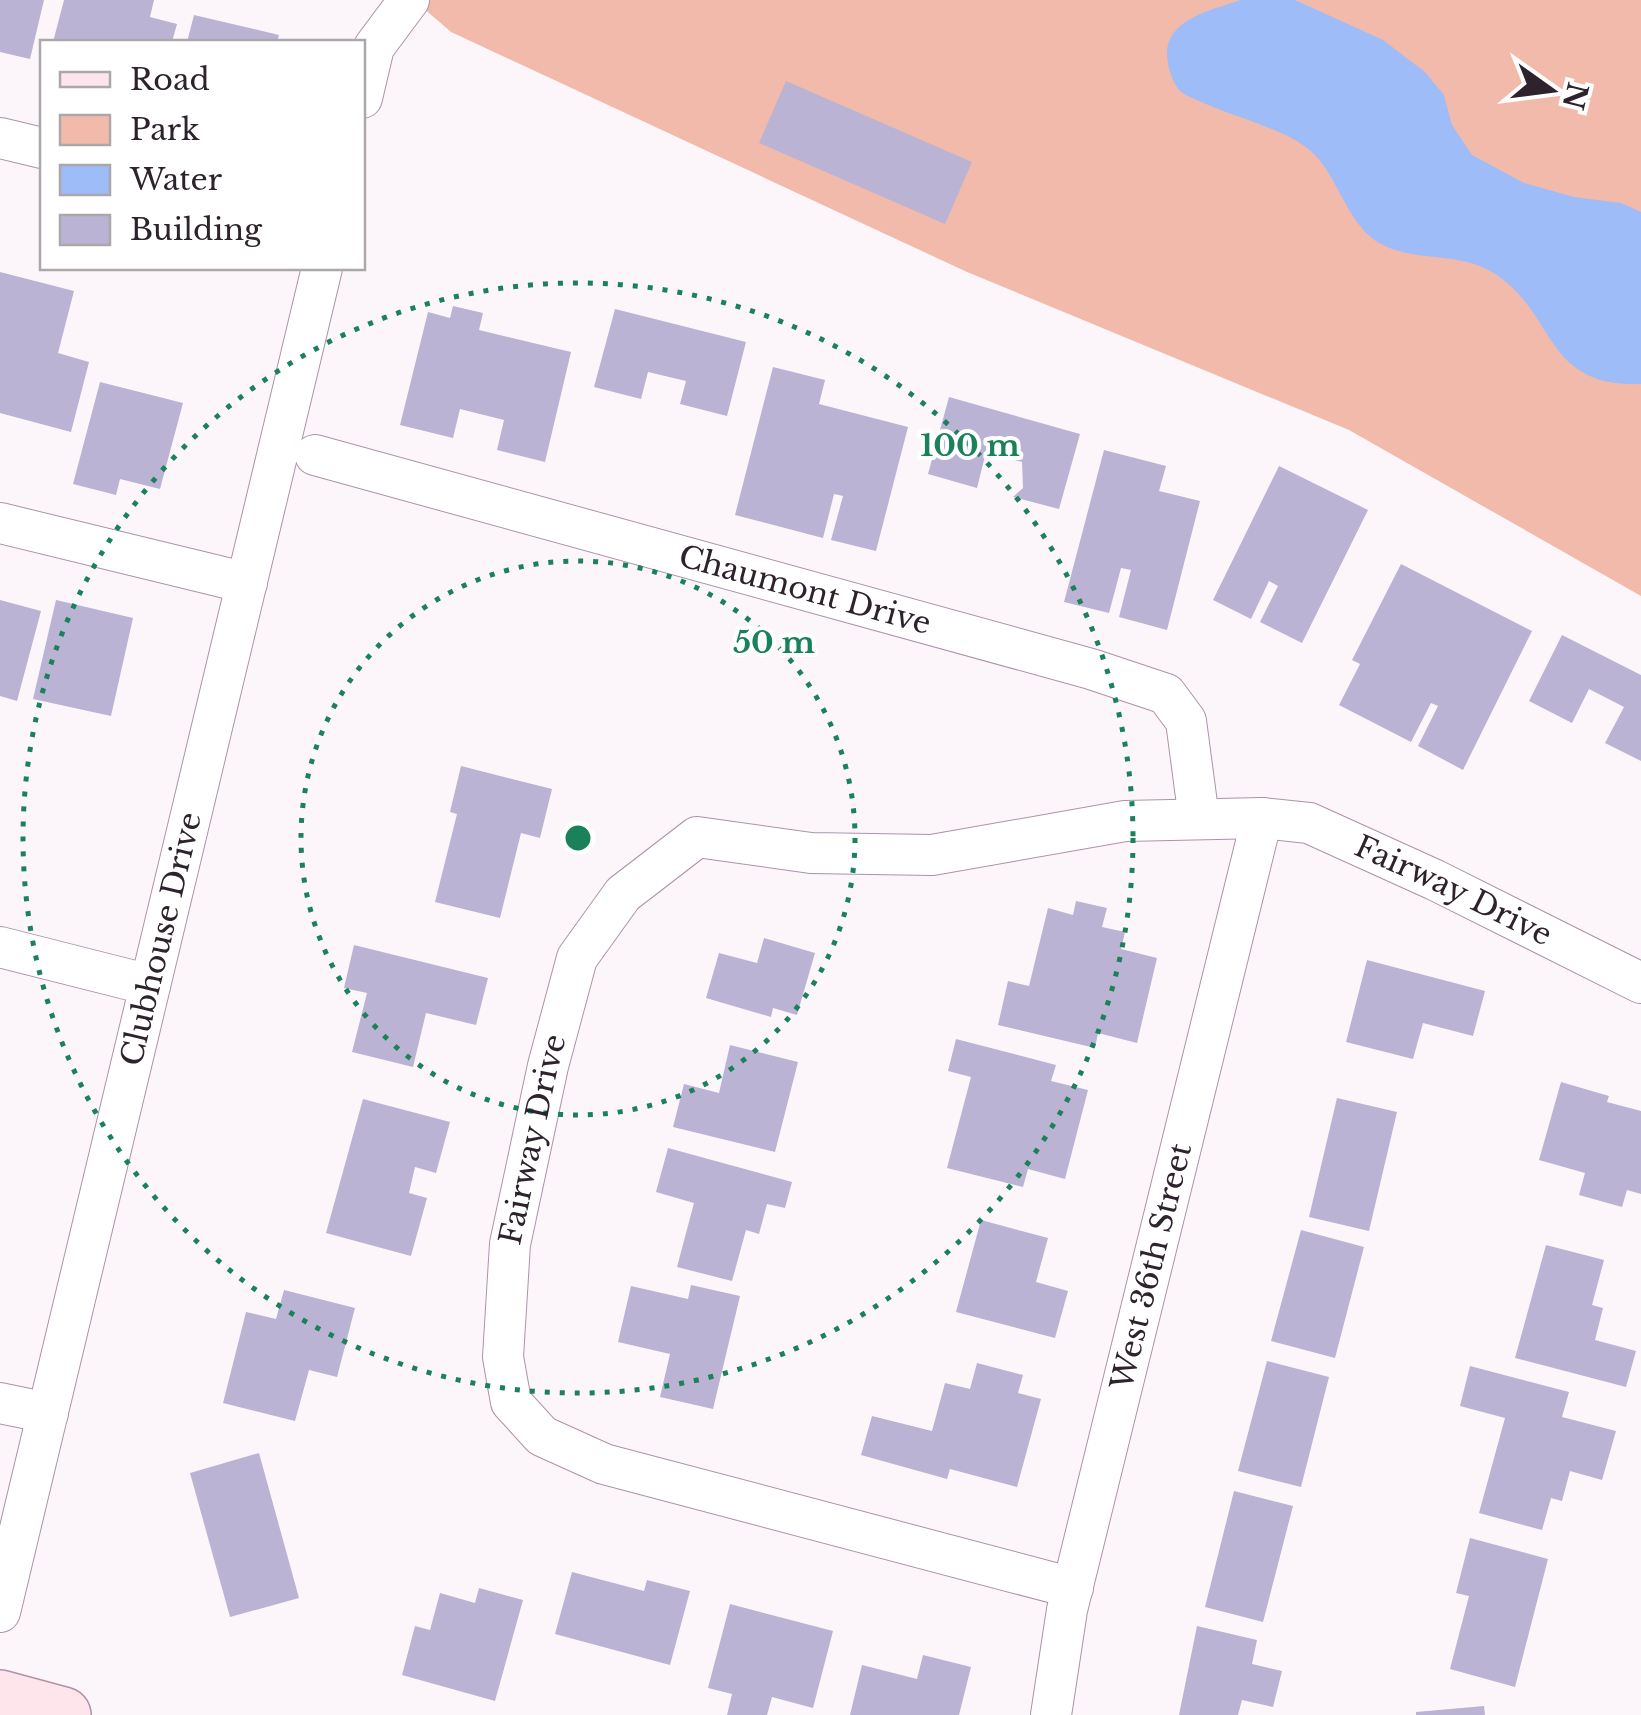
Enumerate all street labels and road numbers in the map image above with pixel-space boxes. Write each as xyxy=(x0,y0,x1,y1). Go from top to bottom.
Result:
street label: Chaumont Drive xyxy=(675,537,935,642)
street label: Clubhouse Drive xyxy=(113,809,209,1069)
street label: Fairway Drive xyxy=(1349,827,1558,953)
street label: Fairway Drive xyxy=(491,1030,574,1248)
street label: West 36th Street xyxy=(1103,1139,1199,1394)

